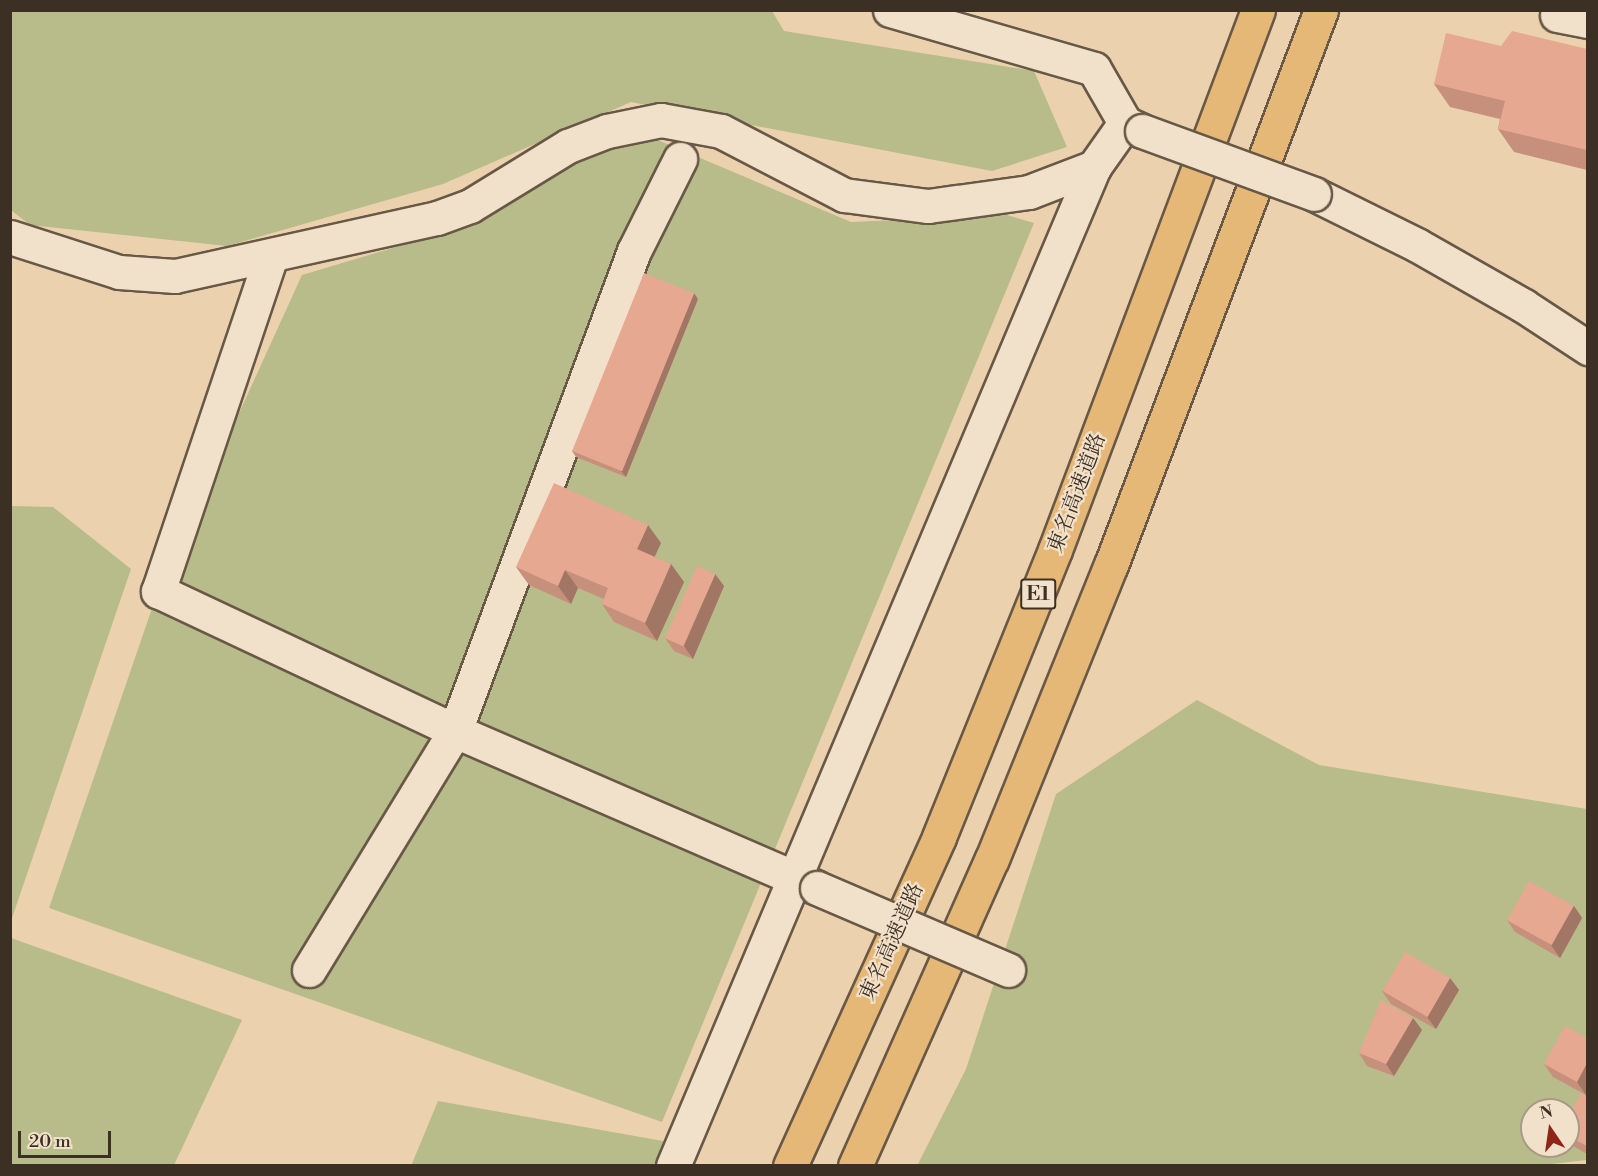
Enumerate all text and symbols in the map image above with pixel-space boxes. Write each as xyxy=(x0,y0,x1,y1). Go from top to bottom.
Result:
street label: 東名高速道路 xyxy=(1043,430,1111,556)
road number: E1 xyxy=(1020,577,1056,611)
street label: 東名高速道路 xyxy=(855,879,929,1005)
north arrow xyxy=(1520,1098,1580,1158)
text: N xyxy=(1538,1101,1555,1124)
scale bar xyxy=(21,1119,114,1157)
text: 20 m xyxy=(29,1130,71,1153)

